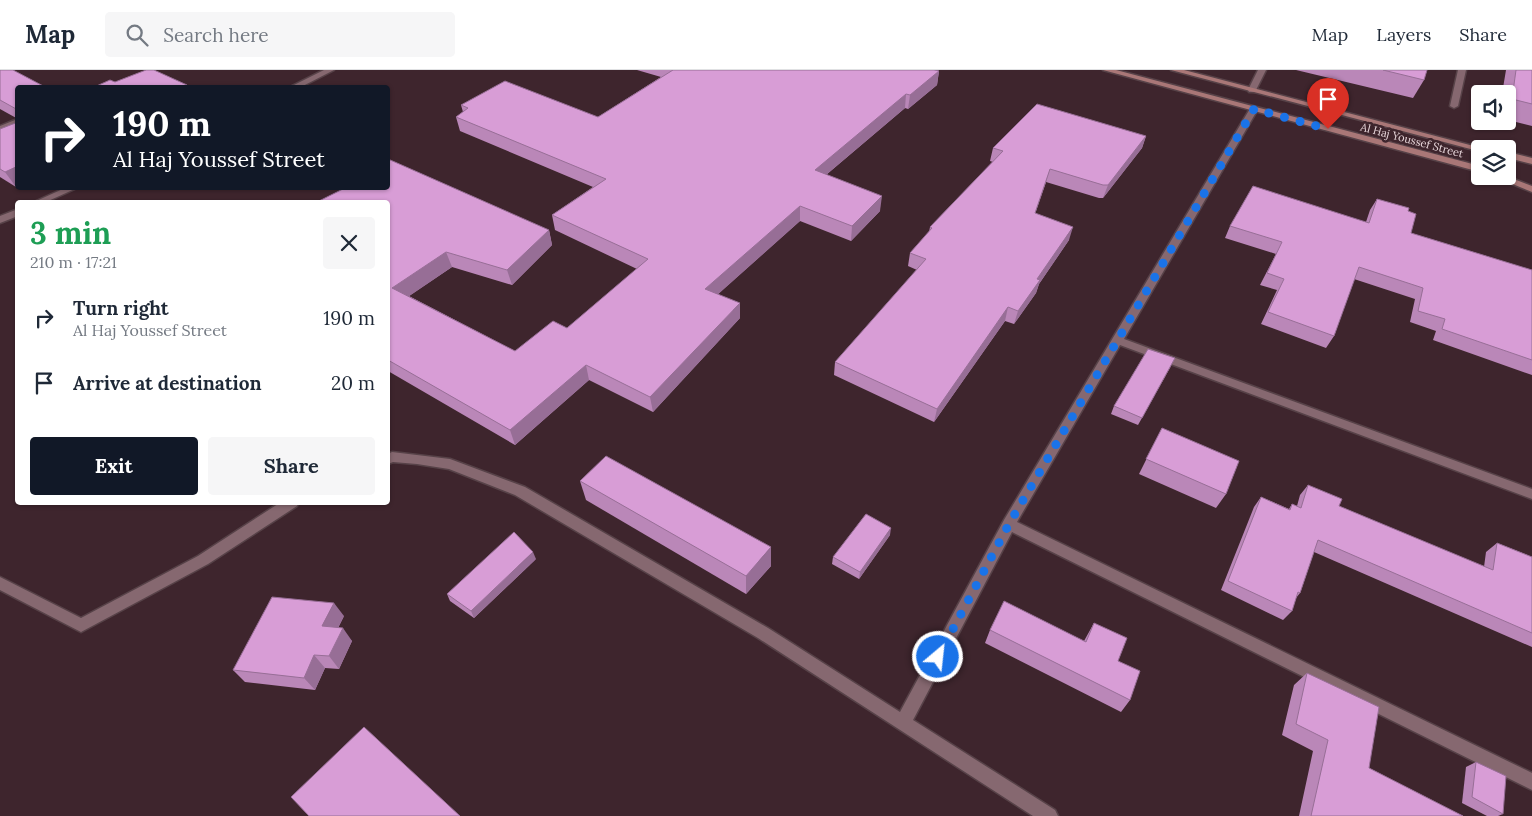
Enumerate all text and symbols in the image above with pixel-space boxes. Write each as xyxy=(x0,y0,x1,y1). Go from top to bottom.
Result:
search box xyxy=(105,12,455,57)
text: Map xyxy=(25,19,75,50)
icon: search xyxy=(123,21,151,49)
text: Search here xyxy=(163,23,269,47)
text: Map xyxy=(1312,23,1348,46)
text: Layers xyxy=(1376,23,1431,46)
text: Share xyxy=(1459,23,1507,46)
pin xyxy=(1307,78,1349,129)
icon: arrive xyxy=(1314,85,1342,113)
map controls xyxy=(1471,85,1516,185)
button: sound xyxy=(1471,85,1516,130)
text: 190 m xyxy=(113,101,211,146)
icon: right xyxy=(30,105,95,170)
street label: Al Haj Youssef Street xyxy=(1358,119,1466,161)
button: layers xyxy=(1471,140,1516,185)
text: Al Haj Youssef Street xyxy=(113,145,325,173)
text: 3 min xyxy=(30,214,111,252)
button: close xyxy=(323,217,375,269)
text: 210 m · 17:21 xyxy=(30,252,117,272)
text: Turn right xyxy=(73,296,169,320)
icon: right xyxy=(30,304,58,332)
text: 190 m xyxy=(323,306,375,330)
text: Al Haj Youssef Street xyxy=(73,320,227,340)
icon: arrive xyxy=(30,369,58,397)
text: Arrive at destination xyxy=(73,371,262,395)
text: 20 m xyxy=(331,371,375,395)
button: Exit xyxy=(30,437,198,495)
button: Share xyxy=(208,437,375,495)
position arrow xyxy=(911,630,963,682)

